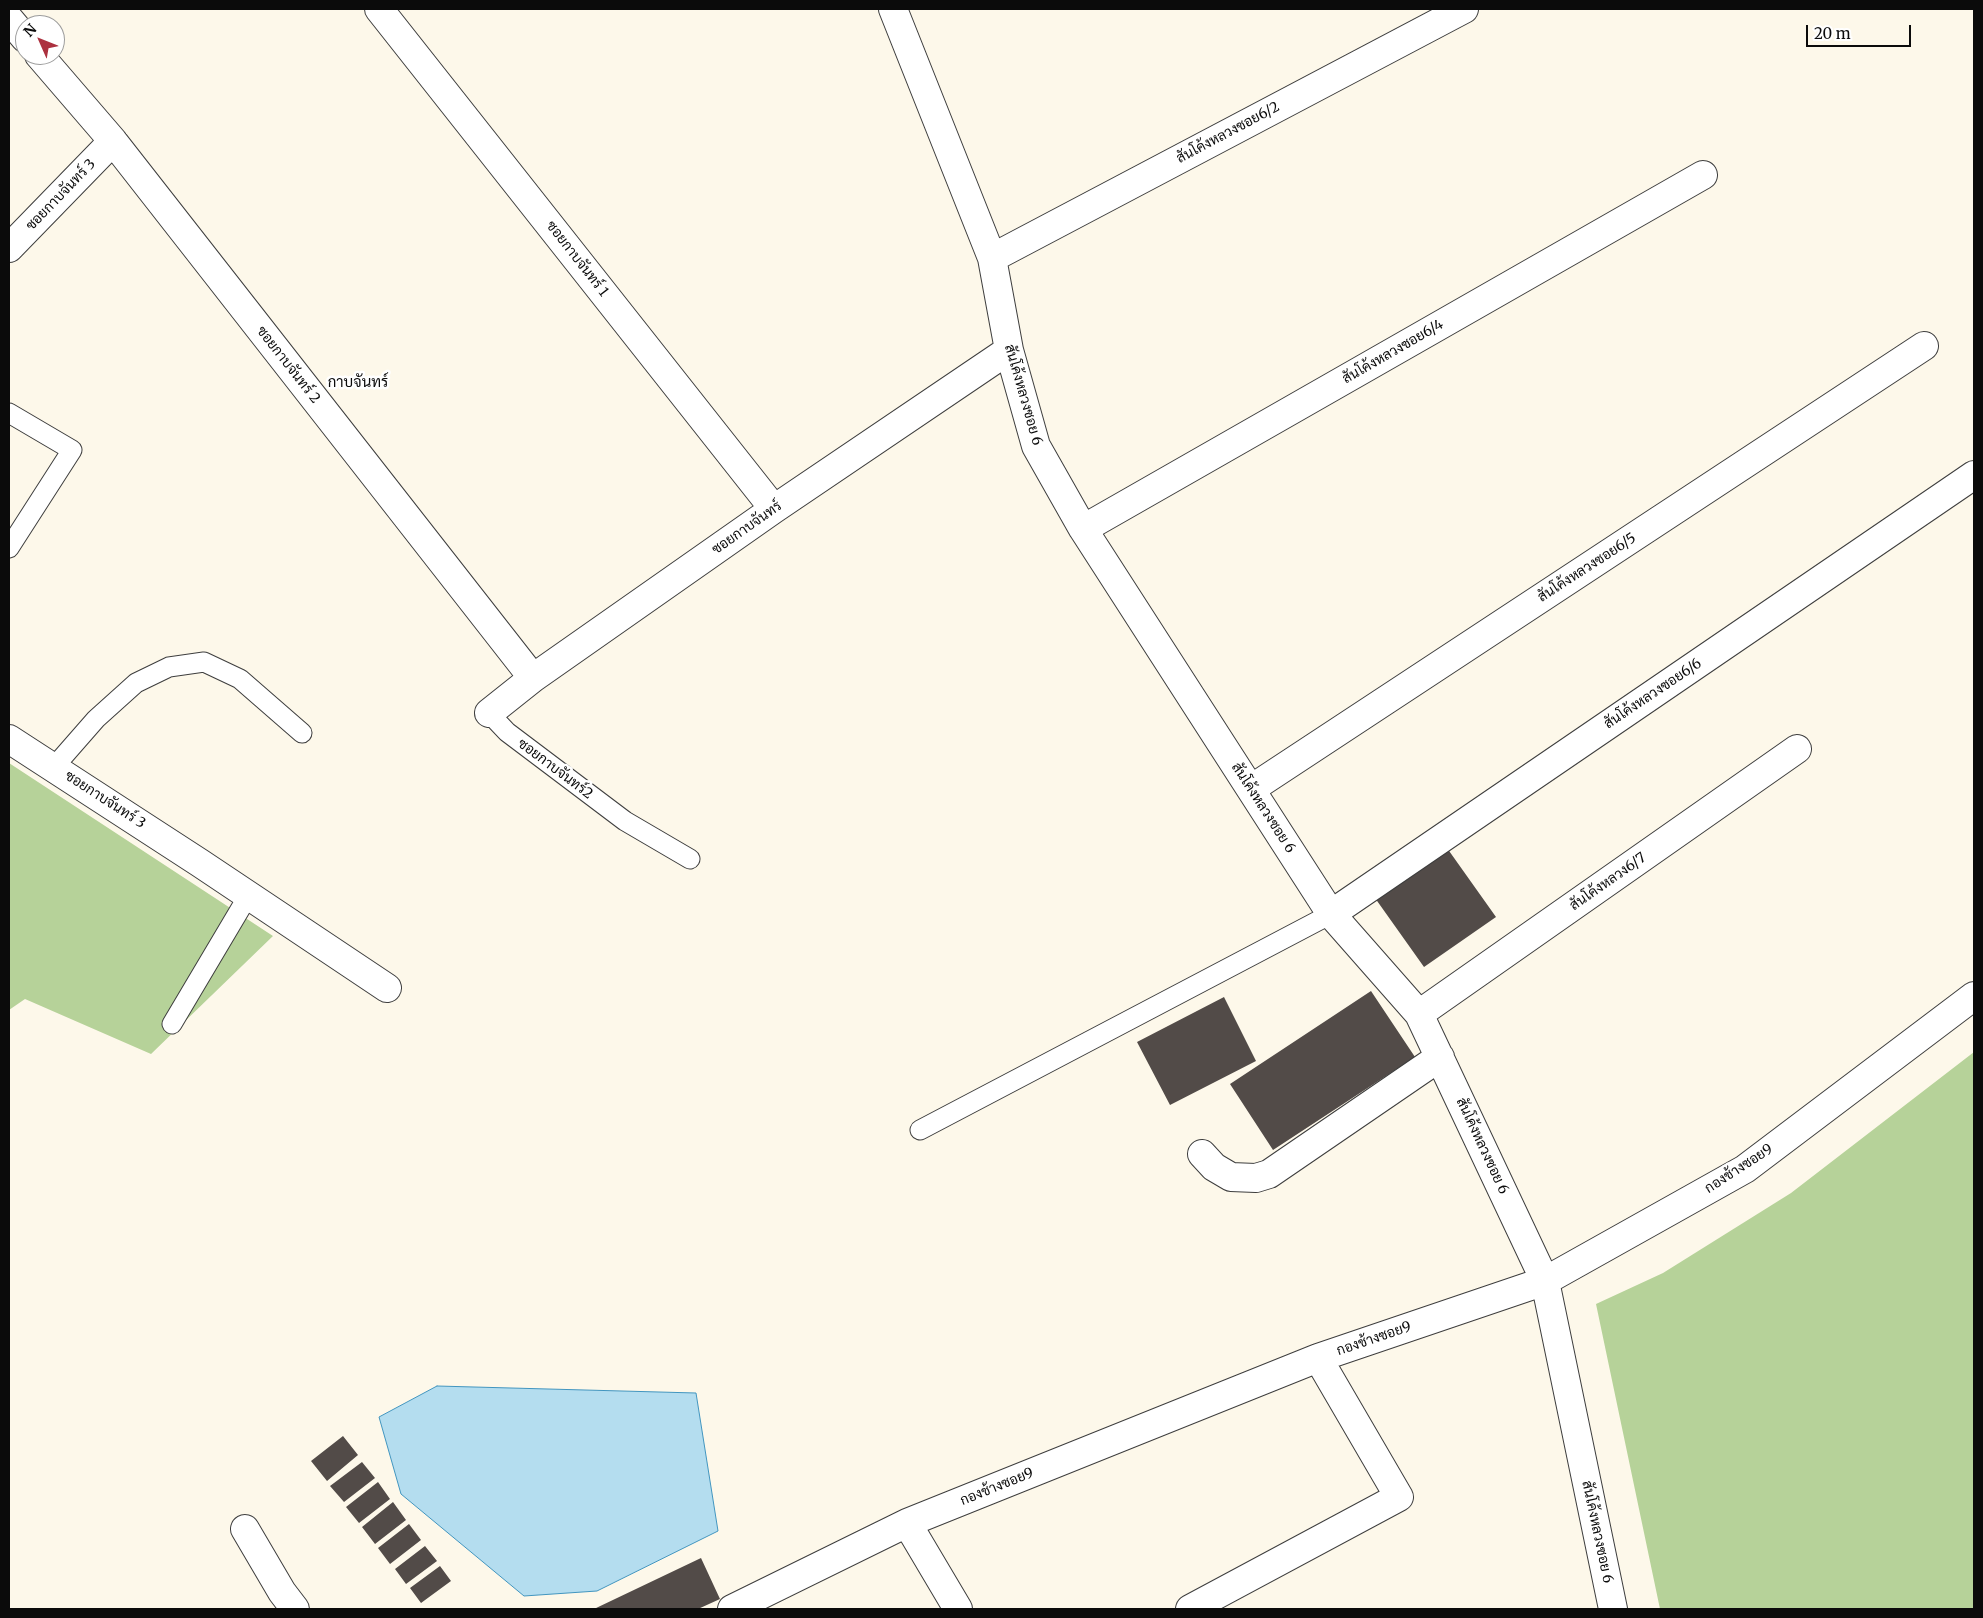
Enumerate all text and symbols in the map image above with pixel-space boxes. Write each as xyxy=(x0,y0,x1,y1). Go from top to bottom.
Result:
north arrow xyxy=(15,15,65,65)
scale bar xyxy=(1808,15,1913,47)
text: N xyxy=(20,20,40,41)
text: 20 m xyxy=(1814,24,1851,43)
street label: สันโค้งหลวงซอย6/2 xyxy=(1174,99,1282,167)
street label: ซอยกาบจันทร์ 3 xyxy=(23,156,99,234)
street label: ซอยกาบจันทร์ 1 xyxy=(542,218,612,300)
street label: สันโค้งหลวงซอย6/4 xyxy=(1340,316,1446,388)
street label: ซอยกาบจันทร์ 2 xyxy=(253,323,323,407)
street label: สันโค้งหลวงซอย 6 xyxy=(1001,343,1045,447)
district label: กาบจันทร์ xyxy=(328,374,388,392)
street label: ซอยกาบจันทร์ xyxy=(709,498,785,558)
street label: สันโค้งหลวงซอย6/5 xyxy=(1535,530,1639,606)
street label: สันโค้งหลวงซอย6/6 xyxy=(1601,655,1705,733)
street label: ซอยกาบจันทร์2 xyxy=(514,735,596,803)
street label: สันโค้งหลวงซอย 6 xyxy=(1228,760,1298,856)
street label: ซอยกาบจันทร์ 3 xyxy=(62,768,148,832)
street label: สันโค้งหลวง6/7 xyxy=(1567,850,1649,914)
street label: สันโค้งหลวงซอย 6 xyxy=(1452,1095,1512,1197)
street label: กองช้างซอย9 xyxy=(1702,1141,1776,1197)
street label: กองช้างซอย9 xyxy=(1335,1318,1413,1360)
street label: กองช้างซอย9 xyxy=(958,1465,1036,1509)
street label: สันโค้งหลวงซอย 6 xyxy=(1578,1479,1616,1585)

